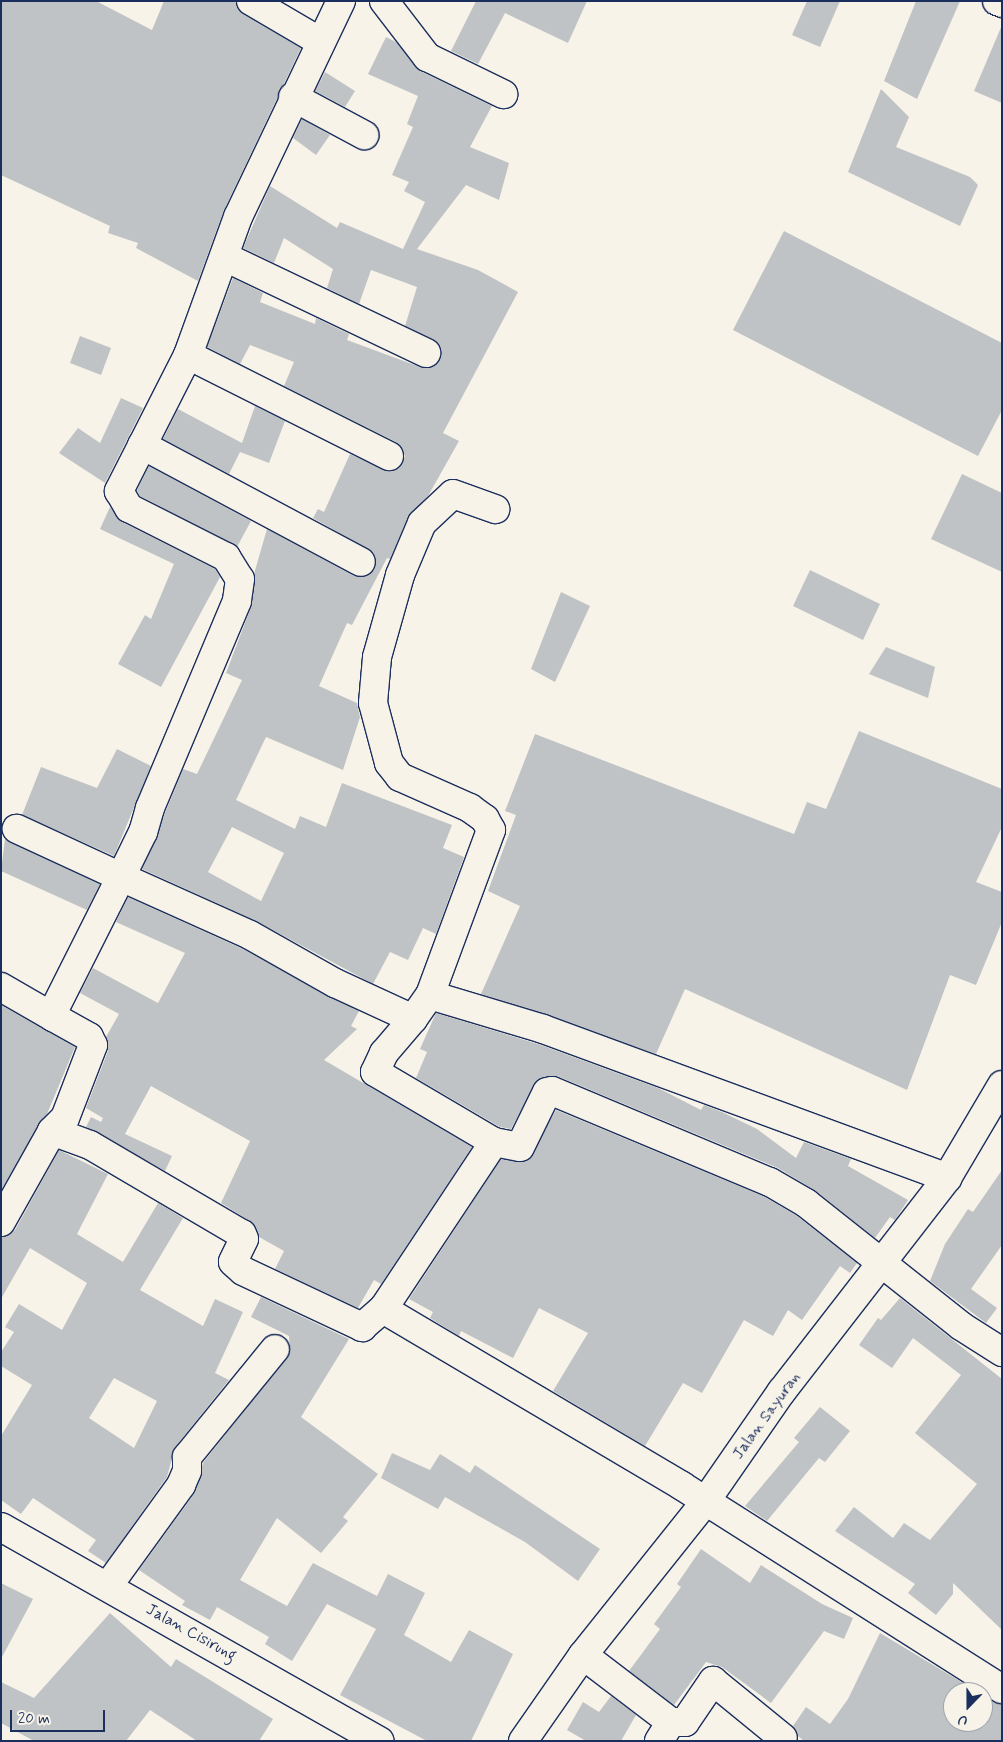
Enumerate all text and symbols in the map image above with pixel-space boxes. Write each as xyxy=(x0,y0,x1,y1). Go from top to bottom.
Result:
street label: Jalan Sayuran xyxy=(729,1369,805,1463)
street label: Jalan Cisirung xyxy=(141,1599,241,1667)
north arrow xyxy=(943,1682,993,1732)
scale bar xyxy=(12,1700,108,1732)
text: 20 m xyxy=(18,1709,50,1729)
text: U xyxy=(955,1710,970,1730)

